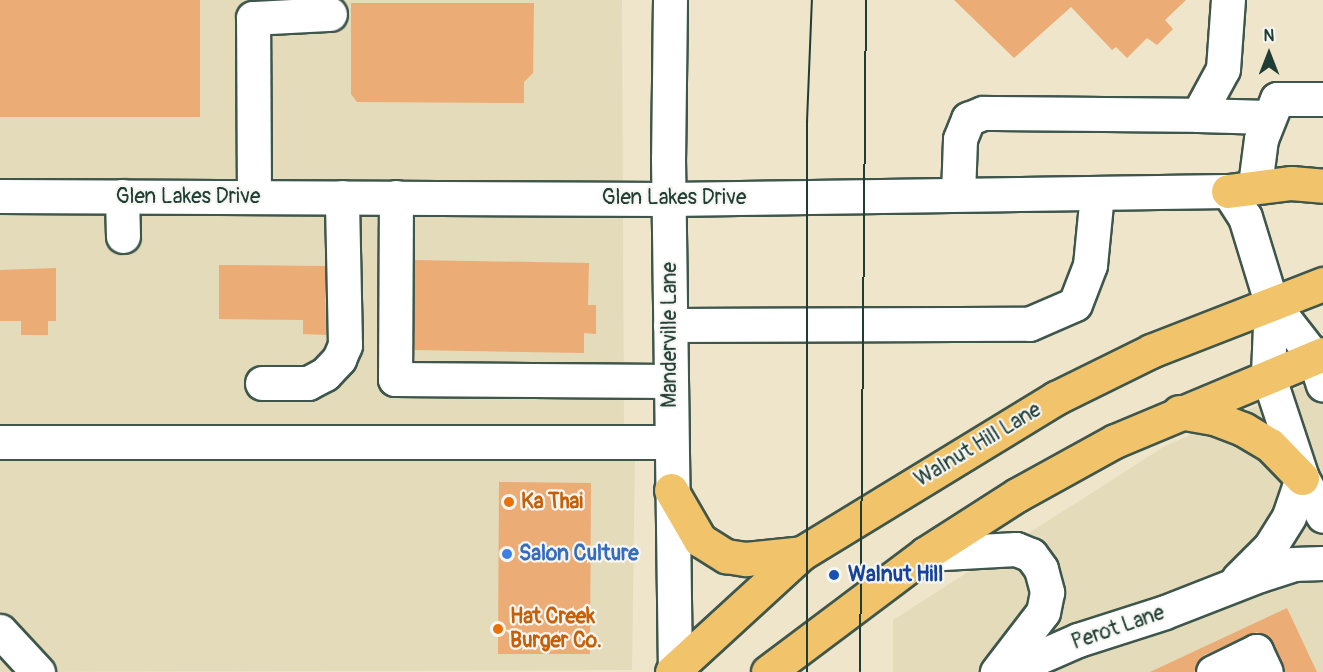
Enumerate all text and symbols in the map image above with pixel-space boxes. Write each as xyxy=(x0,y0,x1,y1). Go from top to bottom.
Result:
north arrow xyxy=(1239,24,1299,84)
text: N xyxy=(1264,26,1274,46)
street label: Glen Lakes Drive xyxy=(116,184,260,210)
street label: Glen Lakes Drive xyxy=(602,185,746,211)
street label: Manderville Lane xyxy=(657,262,683,408)
street label: Walnut Hill Lane xyxy=(910,397,1046,493)
place label: Ka Thai xyxy=(521,489,583,515)
marker: Ka Thai xyxy=(502,495,516,509)
place label: Salon Culture xyxy=(519,541,638,567)
marker: Salon Culture xyxy=(500,547,514,561)
place label: Walnut Hill xyxy=(848,562,943,588)
marker: Walnut Hill xyxy=(825,566,843,584)
street label: Perot Lane xyxy=(1068,600,1168,656)
place label: Hat Creek Burger Co. xyxy=(510,604,602,654)
marker: Hat Creek Burger Co. xyxy=(491,622,505,636)

